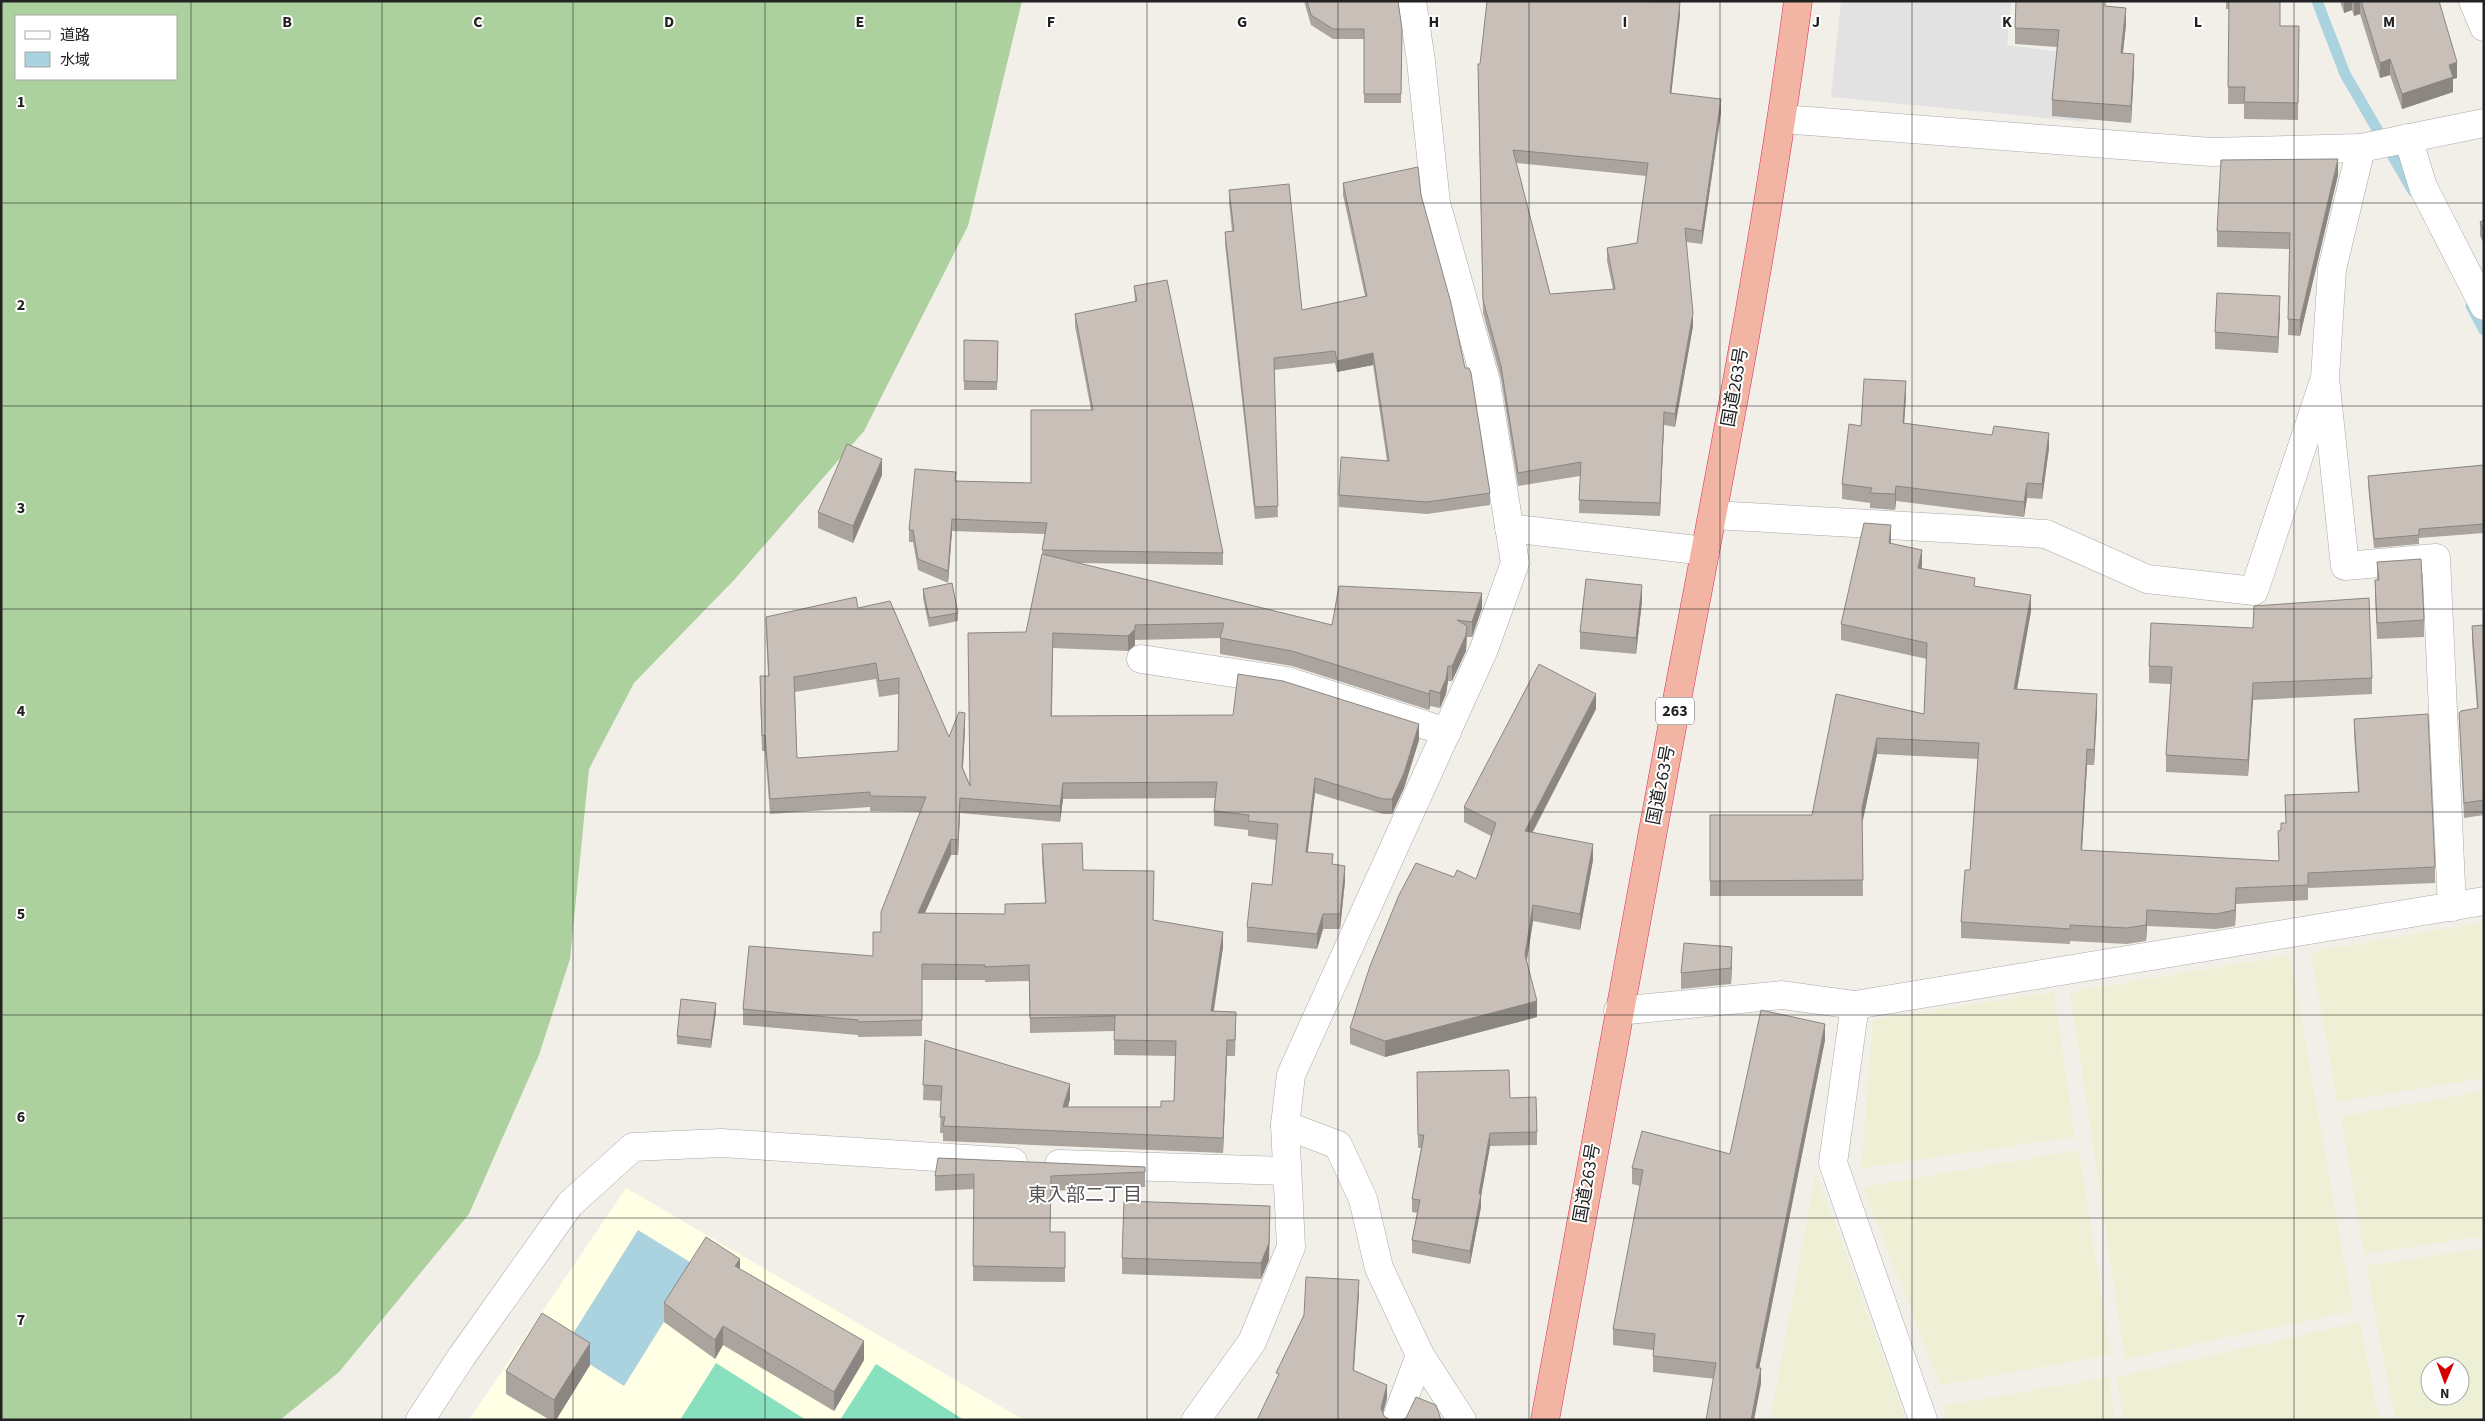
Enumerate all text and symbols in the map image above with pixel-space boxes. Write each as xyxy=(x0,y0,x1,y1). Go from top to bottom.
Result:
text: B xyxy=(282,11,292,33)
text: C xyxy=(473,11,483,33)
text: D xyxy=(664,11,674,33)
text: E xyxy=(856,11,864,33)
text: F xyxy=(1047,11,1055,33)
text: G xyxy=(1237,11,1247,33)
text: H xyxy=(1429,11,1439,33)
text: I xyxy=(1623,11,1627,33)
text: J xyxy=(1812,11,1820,33)
text: K xyxy=(2002,11,2012,33)
text: L xyxy=(2194,11,2202,33)
text: M xyxy=(2383,11,2395,33)
legend xyxy=(15,15,178,80)
text: 道路 xyxy=(60,25,90,46)
text: 水域 xyxy=(60,50,90,71)
text: 1 xyxy=(17,91,25,113)
text: 2 xyxy=(17,294,25,316)
street label: 国道263号 xyxy=(1716,345,1754,429)
text: 3 xyxy=(17,497,25,519)
road number: 263 xyxy=(1656,698,1694,724)
text: 4 xyxy=(17,700,26,722)
street label: 国道263号 xyxy=(1641,743,1681,827)
text: 5 xyxy=(17,903,25,925)
text: 6 xyxy=(17,1106,25,1128)
street label: 国道263号 xyxy=(1568,1141,1606,1225)
district label: 東入部二丁目 xyxy=(1028,1182,1142,1209)
text: 7 xyxy=(17,1309,25,1331)
north arrow xyxy=(2420,1356,2470,1406)
text: N xyxy=(2440,1383,2450,1403)

